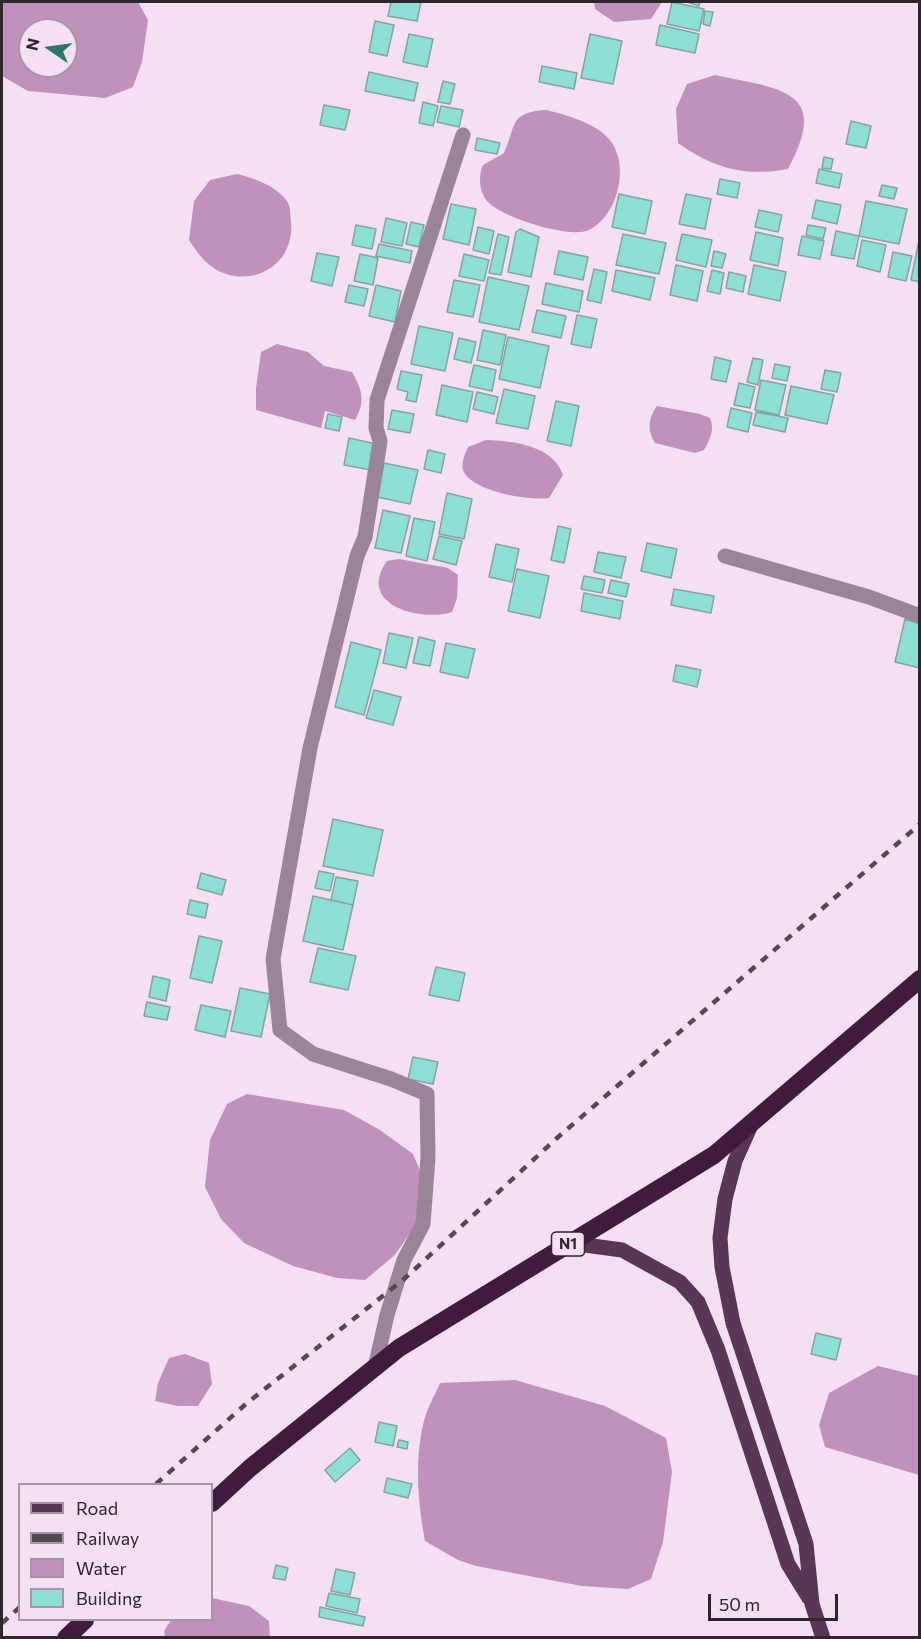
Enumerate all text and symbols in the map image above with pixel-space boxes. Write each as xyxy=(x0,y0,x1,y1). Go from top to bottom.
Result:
north arrow xyxy=(18,18,78,78)
text: N xyxy=(21,36,43,52)
road number: N1 xyxy=(552,1232,584,1256)
legend xyxy=(18,1483,213,1621)
text: Road xyxy=(76,1497,118,1519)
text: Railway xyxy=(76,1527,139,1549)
text: Water xyxy=(76,1557,127,1579)
scale bar xyxy=(711,1582,842,1620)
text: Building xyxy=(76,1587,142,1609)
text: 50 m xyxy=(719,1593,760,1615)

